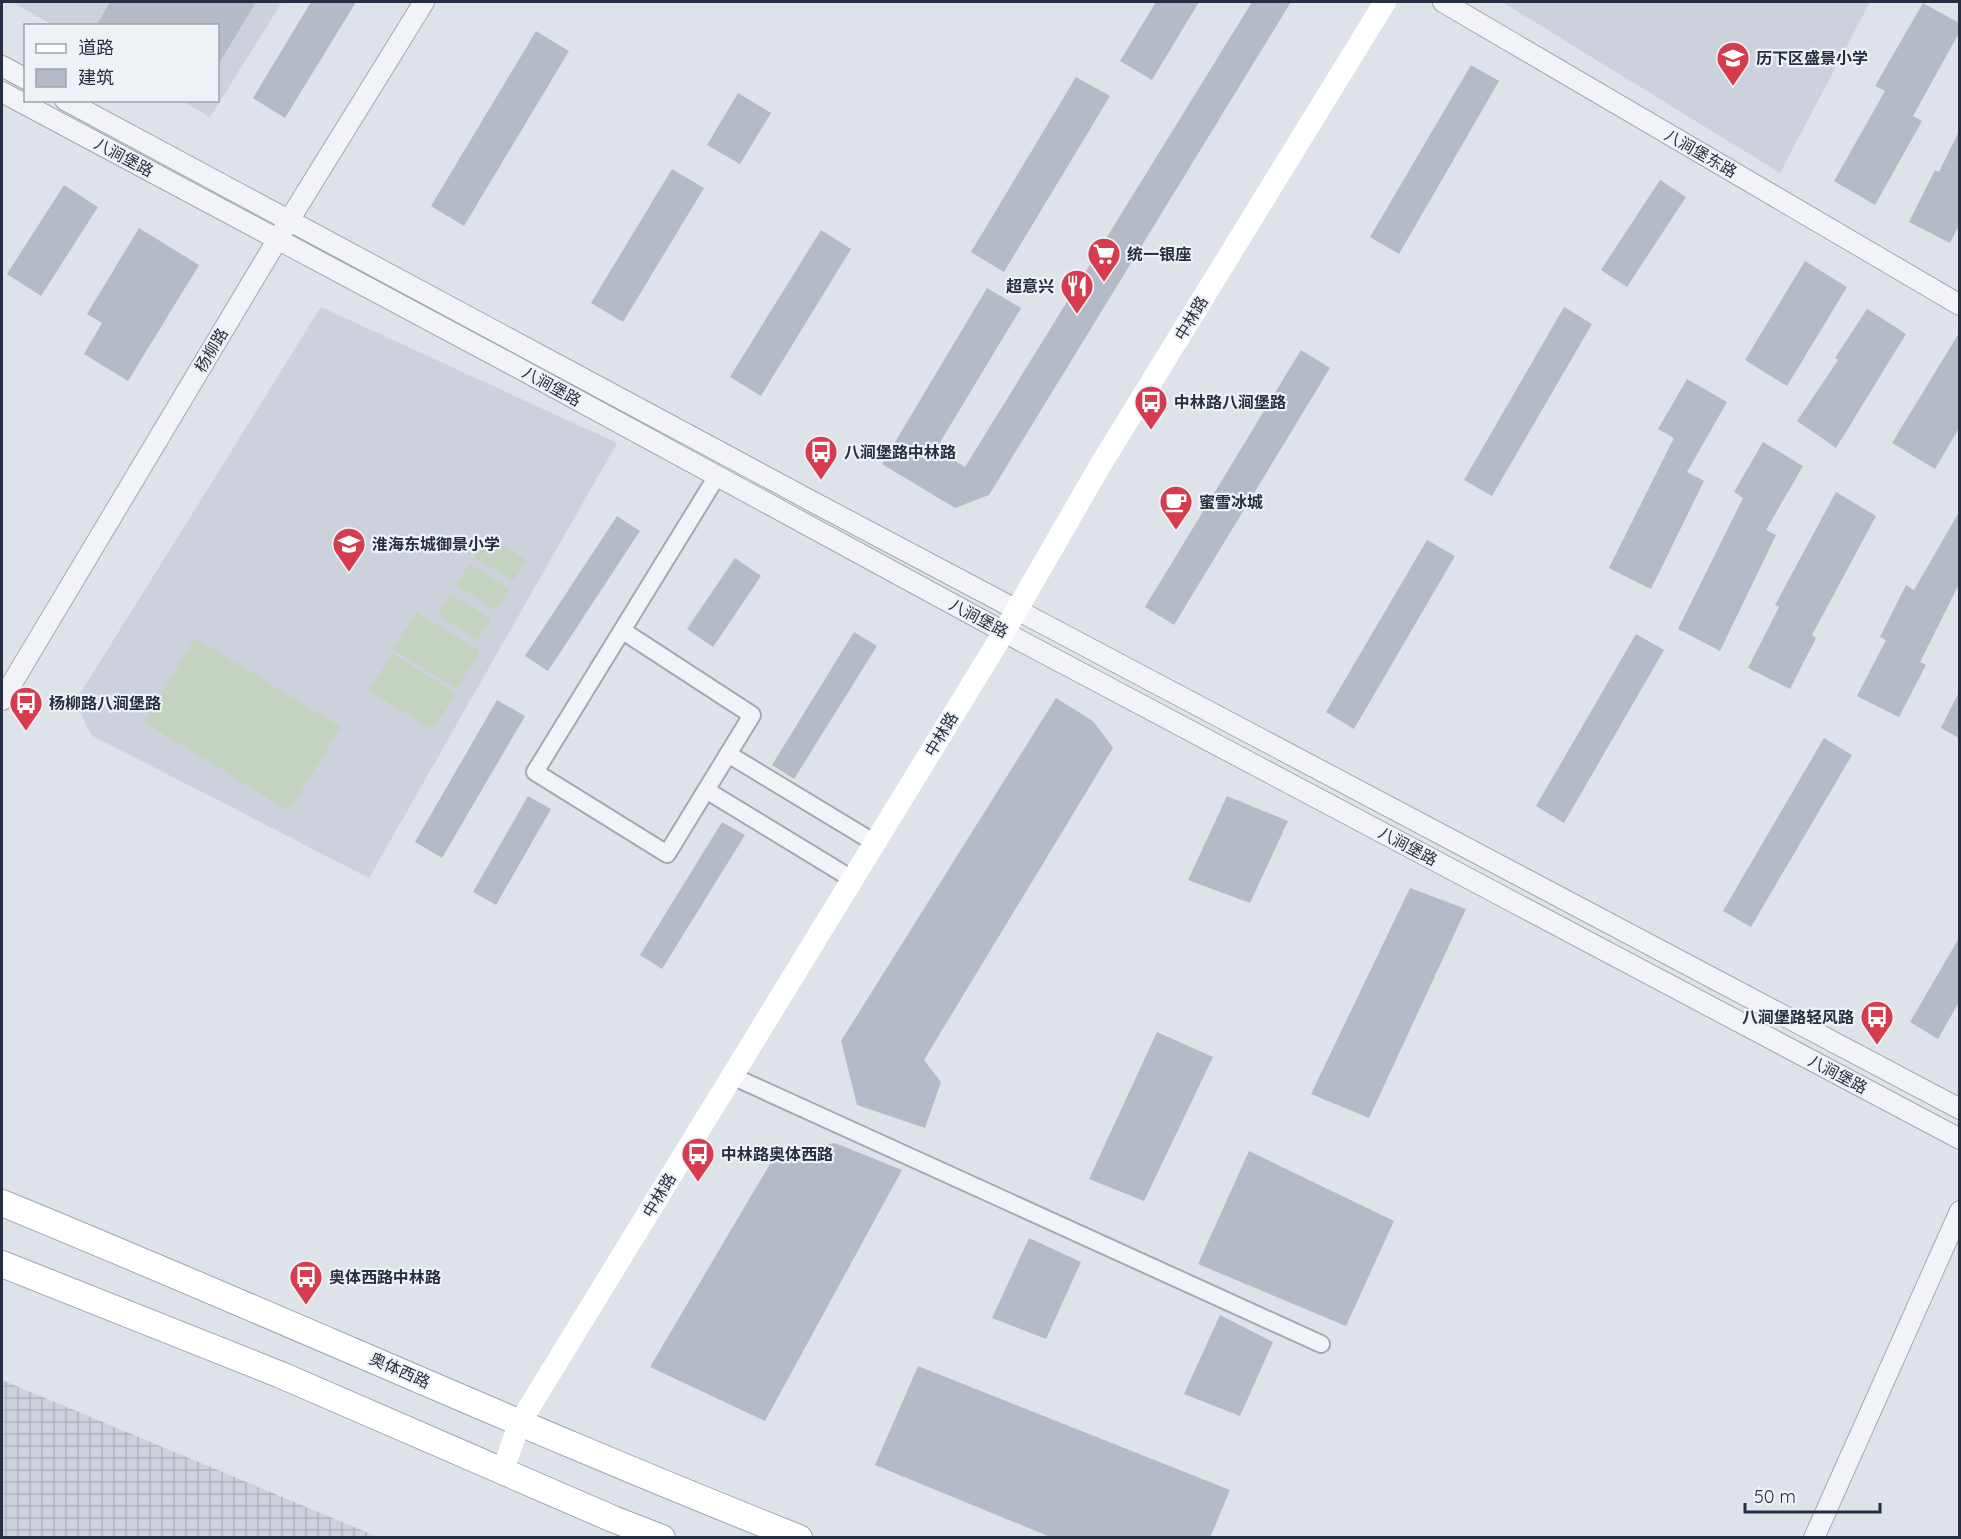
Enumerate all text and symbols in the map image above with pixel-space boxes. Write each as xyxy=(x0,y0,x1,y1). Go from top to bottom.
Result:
legend xyxy=(24,24,219,102)
text: 道路 xyxy=(78,36,114,59)
school or university icon: 历下区盛景小学 xyxy=(1715,40,1751,87)
place label: 历下区盛景小学 xyxy=(1756,48,1868,68)
text: 建筑 xyxy=(78,66,114,89)
street label: 八涧堡东路 xyxy=(1661,124,1741,182)
street label: 八涧堡路 xyxy=(91,133,157,181)
supermarket icon: 统一银座 xyxy=(1086,236,1122,283)
place label: 统一银座 xyxy=(1127,244,1191,264)
restaurant icon: 超意兴 xyxy=(1059,268,1095,315)
place label: 超意兴 xyxy=(1006,276,1054,296)
street label: 中林路 xyxy=(1170,292,1212,344)
street label: 杨柳路 xyxy=(190,324,232,376)
street label: 八涧堡路 xyxy=(519,362,585,410)
bus stop icon: 中林路八涧堡路 xyxy=(1133,384,1169,431)
place label: 中林路八涧堡路 xyxy=(1174,392,1286,412)
bus stop icon: 八涧堡路中林路 xyxy=(803,434,839,481)
place label: 八涧堡路中林路 xyxy=(844,442,956,462)
cafe icon: 蜜雪冰城 xyxy=(1158,484,1194,531)
place label: 蜜雪冰城 xyxy=(1199,492,1263,512)
school or university icon: 淮海东城御景小学 xyxy=(331,526,367,573)
place label: 淮海东城御景小学 xyxy=(372,534,500,554)
street label: 八涧堡路 xyxy=(946,594,1012,642)
bus stop icon: 杨柳路八涧堡路 xyxy=(8,685,44,732)
place label: 杨柳路八涧堡路 xyxy=(49,693,161,713)
street label: 中林路 xyxy=(920,708,962,760)
street label: 八涧堡路 xyxy=(1375,822,1441,870)
bus stop icon: 八涧堡路轻风路 xyxy=(1859,999,1895,1046)
place label: 八涧堡路轻风路 xyxy=(1742,1007,1854,1027)
street label: 八涧堡路 xyxy=(1805,1050,1871,1098)
bus stop icon: 中林路奥体西路 xyxy=(680,1136,716,1183)
place label: 中林路奥体西路 xyxy=(721,1144,833,1164)
street label: 中林路 xyxy=(638,1169,680,1221)
bus stop icon: 奥体西路中林路 xyxy=(288,1259,324,1306)
place label: 奥体西路中林路 xyxy=(329,1267,441,1287)
street label: 奥体西路 xyxy=(367,1348,433,1392)
scale bar xyxy=(1745,1476,1880,1514)
text: 50 m xyxy=(1754,1485,1796,1508)

